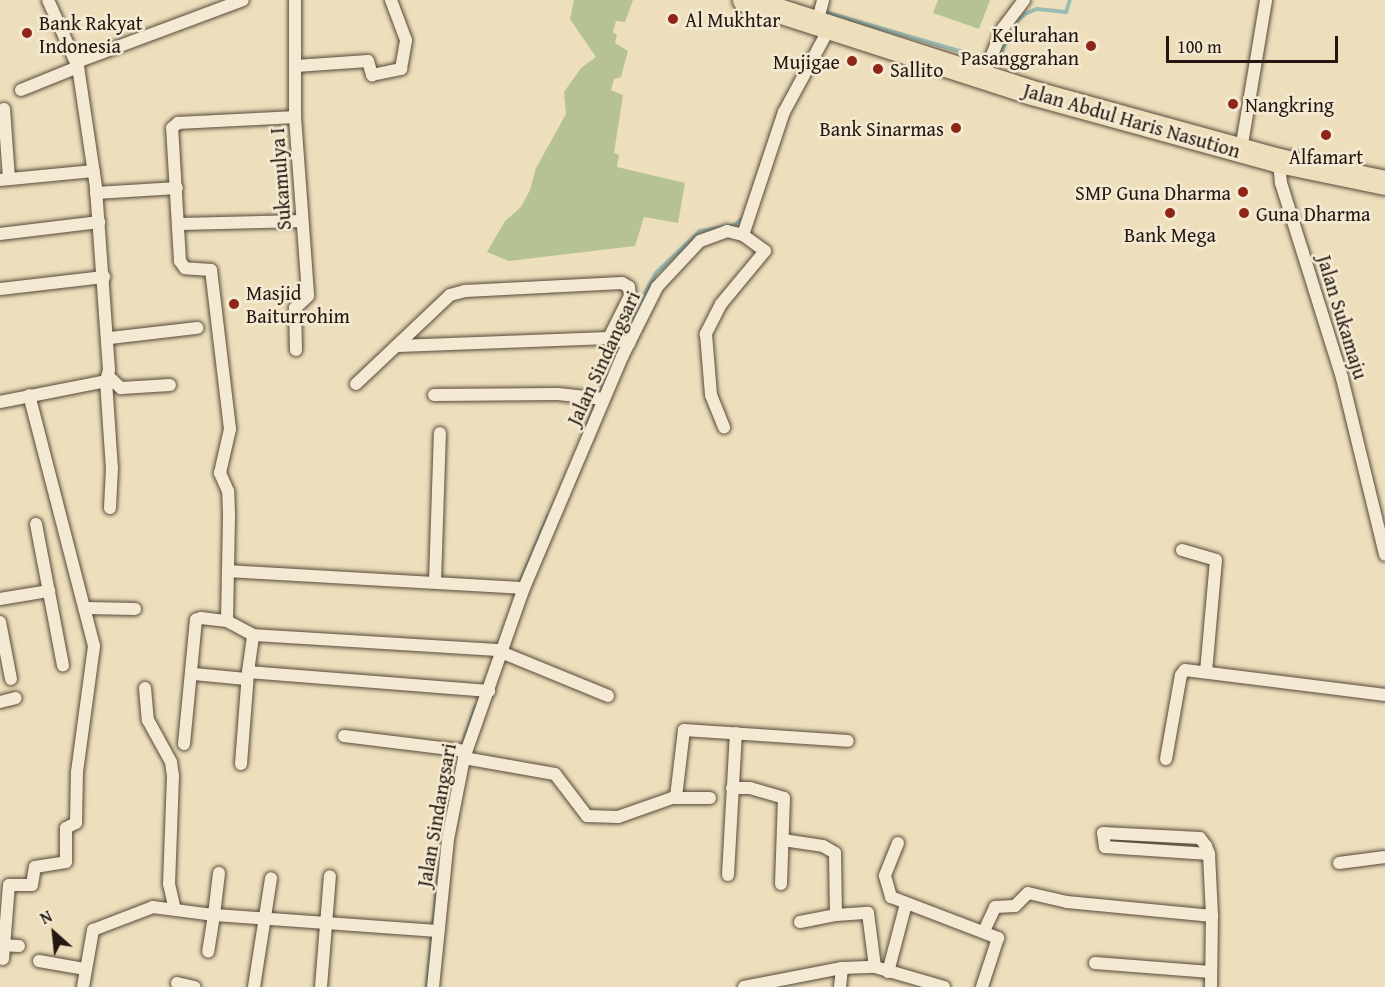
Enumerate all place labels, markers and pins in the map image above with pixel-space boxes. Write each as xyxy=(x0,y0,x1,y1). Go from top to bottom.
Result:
place label: Al Mukhtar xyxy=(685,7,781,31)
place label: Bank Rakyat Indonesia xyxy=(39,10,143,57)
marker: Al Mukhtar xyxy=(666,12,680,26)
place label: Kelurahan Pasanggrahan xyxy=(961,22,1079,69)
marker: Bank Rakyat Indonesia xyxy=(20,26,34,40)
marker: Kelurahan Pasanggrahan xyxy=(1084,39,1098,53)
place label: Mujigae xyxy=(773,49,840,73)
marker: Mujigae xyxy=(845,54,859,68)
place label: Sallito xyxy=(890,57,943,81)
marker: Sallito xyxy=(871,62,885,76)
place label: Nangkring xyxy=(1245,92,1334,116)
marker: Nangkring xyxy=(1226,97,1240,111)
place label: Bank Sinarmas xyxy=(819,116,944,140)
marker: Bank Sinarmas xyxy=(949,121,963,135)
marker: Alfamart xyxy=(1319,128,1333,142)
place label: Alfamart xyxy=(1289,144,1363,168)
place label: SMP Guna Dharma xyxy=(1075,180,1231,204)
marker: SMP Guna Dharma xyxy=(1236,185,1250,199)
place label: Guna Dharma xyxy=(1256,201,1371,225)
marker: Bank Mega xyxy=(1163,206,1177,220)
marker: Guna Dharma xyxy=(1237,206,1251,220)
place label: Bank Mega xyxy=(1124,222,1216,246)
place label: Masjid Baiturrohim xyxy=(246,280,350,327)
marker: Masjid Baiturrohim xyxy=(227,297,241,311)

